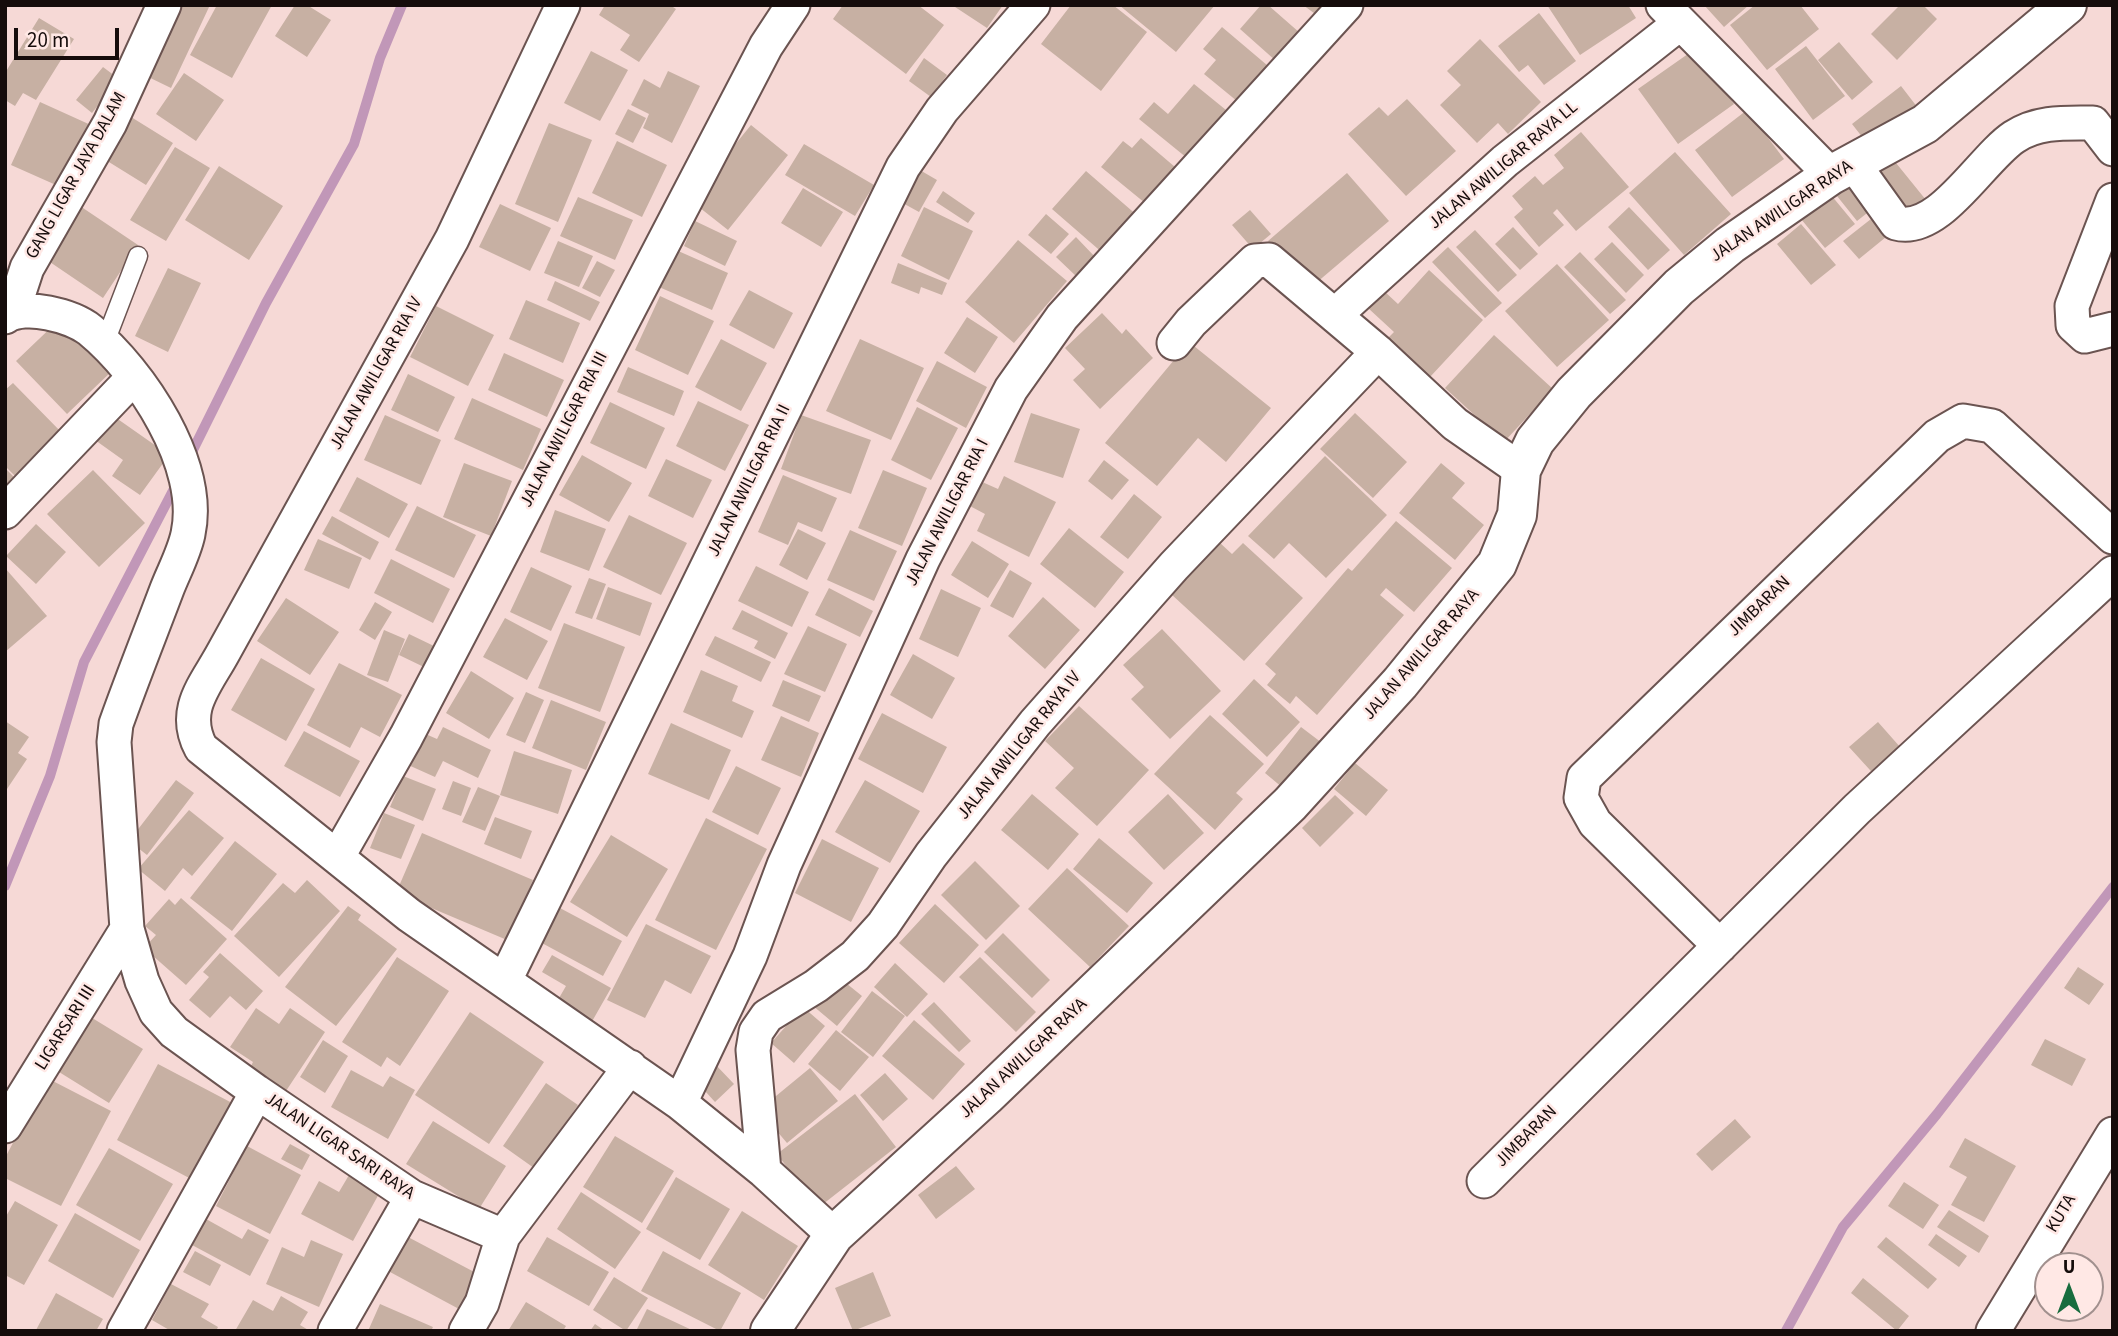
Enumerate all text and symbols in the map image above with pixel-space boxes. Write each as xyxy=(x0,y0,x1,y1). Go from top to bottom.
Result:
scale bar xyxy=(18,14,122,58)
text: 20 m xyxy=(27,25,69,55)
street label: GANG LIGAR JAYA DALAM xyxy=(22,89,132,263)
street label: JALAN AWILIGAR RAYA LL xyxy=(1425,97,1583,235)
street label: JALAN AWILIGAR RAYA xyxy=(1707,156,1857,268)
street label: JALAN AWILIGAR RIA IV xyxy=(326,294,428,454)
street label: JALAN AWILIGAR RIA III xyxy=(516,349,614,511)
street label: JALAN AWILIGAR RIA II xyxy=(704,401,796,561)
street label: JALAN AWILIGAR RIA I xyxy=(902,436,994,590)
street label: JIMBARAN xyxy=(1724,572,1796,642)
street label: JALAN AWILIGAR RAYA xyxy=(1359,585,1485,725)
street label: JALAN AWILIGAR RAYA IV xyxy=(954,668,1086,824)
street label: LIGARSARI III xyxy=(31,981,101,1075)
street label: JALAN AWILIGAR RAYA xyxy=(956,994,1092,1124)
street label: JALAN LIGAR SARI RAYA xyxy=(260,1089,418,1205)
street label: JIMBARAN xyxy=(1492,1102,1562,1172)
street label: KUTA xyxy=(2042,1191,2082,1237)
north arrow xyxy=(2034,1252,2104,1322)
text: U xyxy=(2063,1254,2075,1281)

